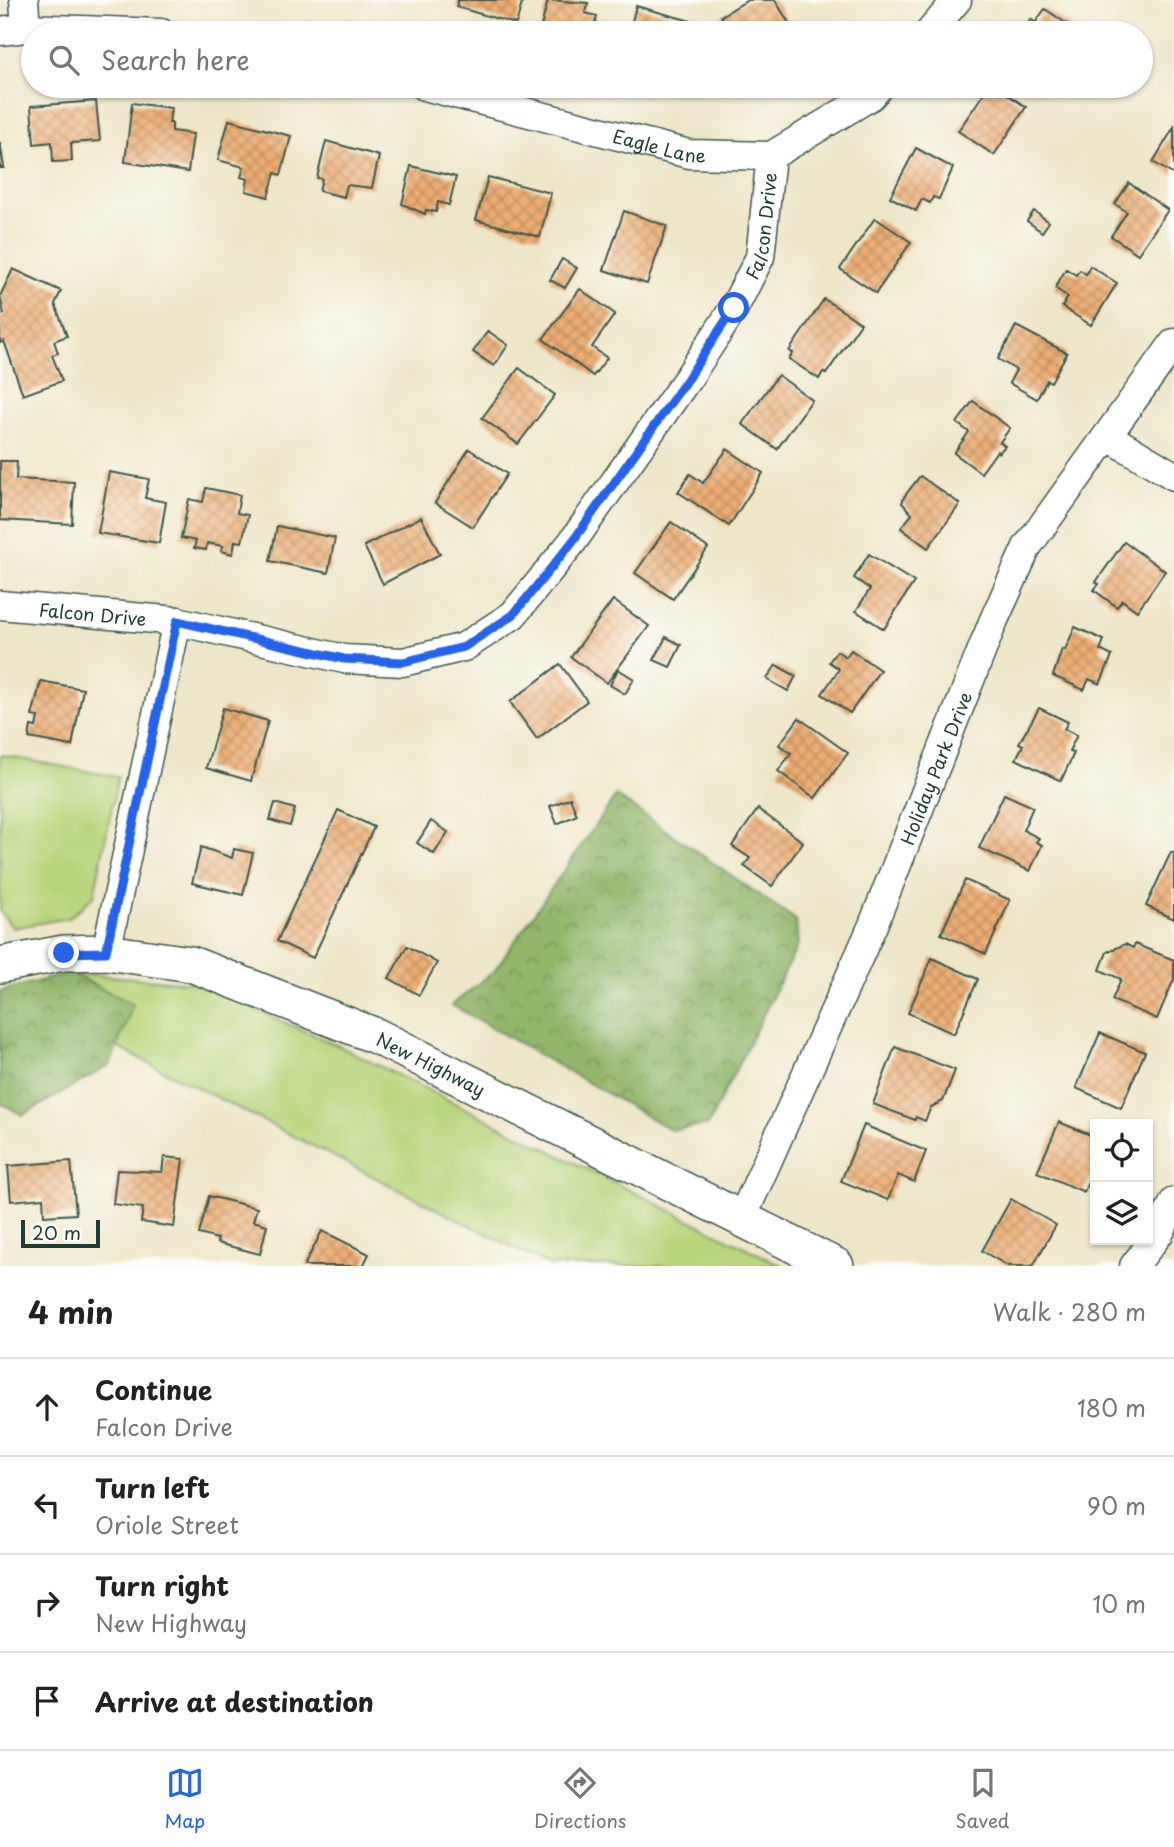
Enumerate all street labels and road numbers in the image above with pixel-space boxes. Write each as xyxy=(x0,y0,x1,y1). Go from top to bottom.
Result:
street label: Eagle Lane xyxy=(610,122,706,168)
street label: Falcon Drive xyxy=(737,171,783,284)
street label: Falcon Drive xyxy=(38,595,148,632)
street label: Holiday Park Drive xyxy=(893,687,978,849)
street label: New Highway xyxy=(372,1025,490,1102)

